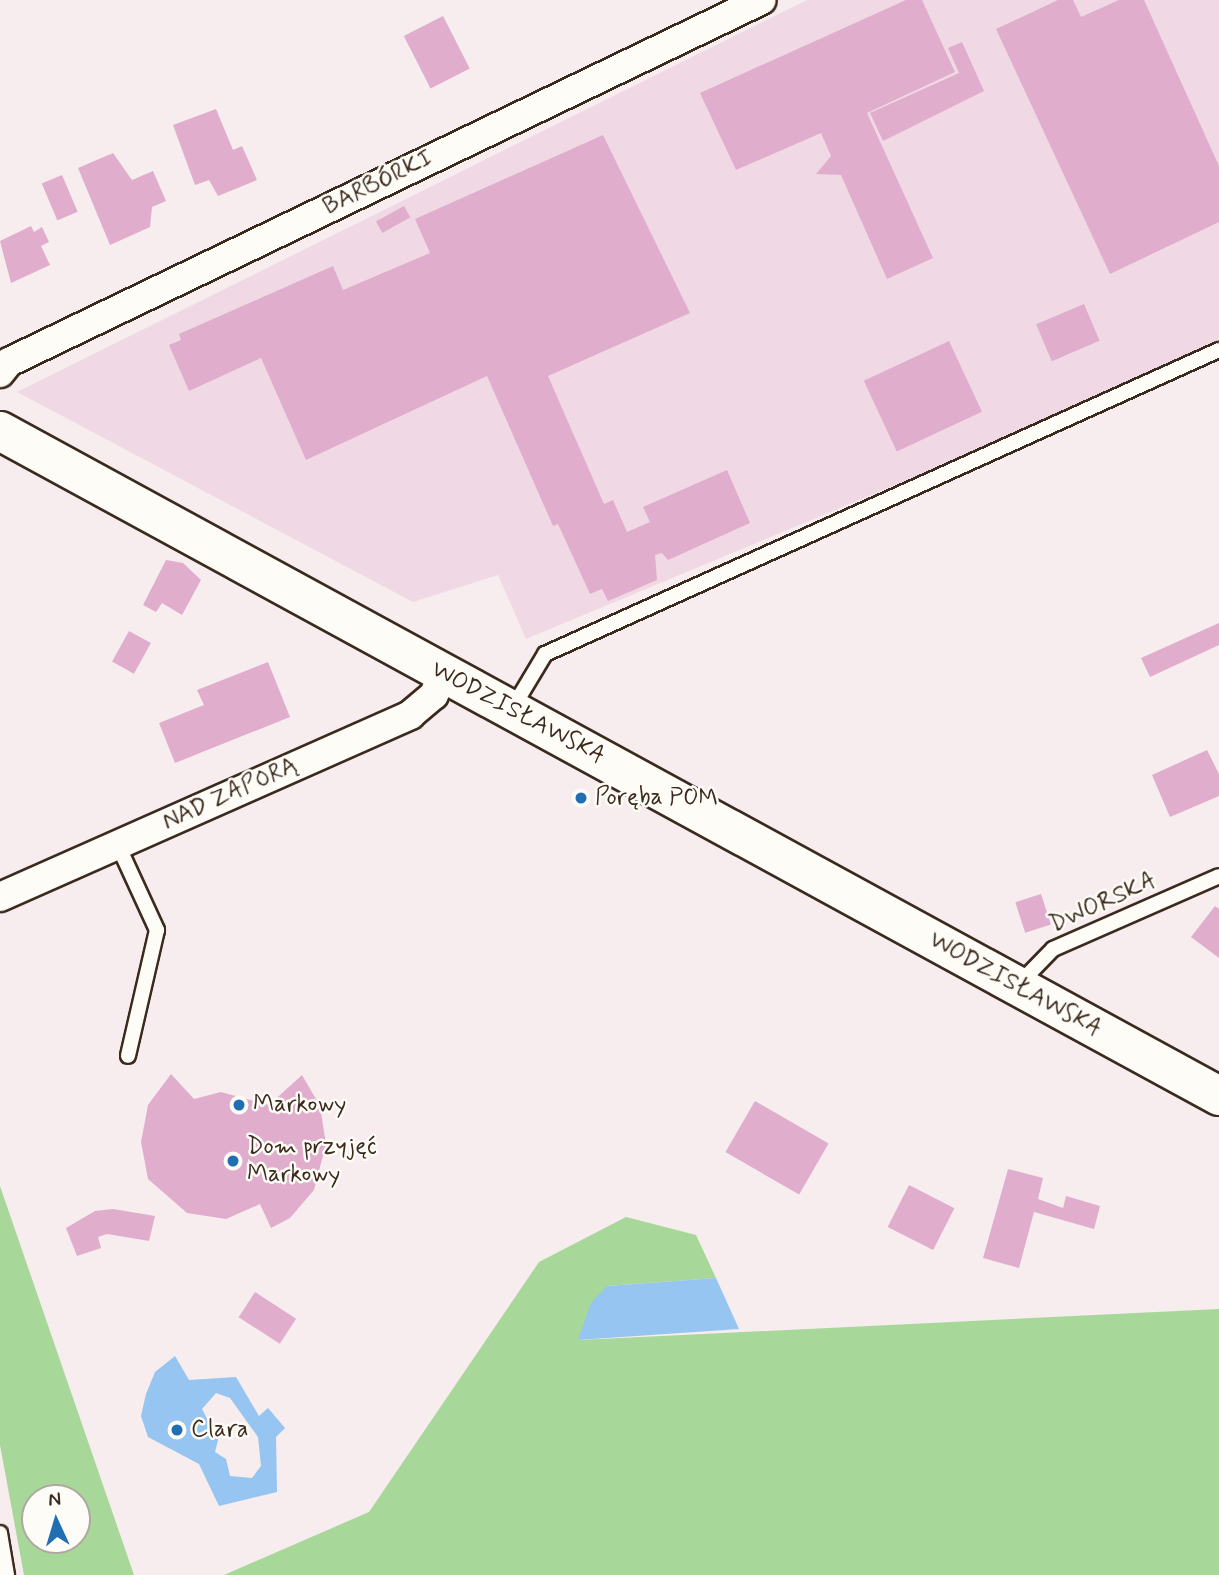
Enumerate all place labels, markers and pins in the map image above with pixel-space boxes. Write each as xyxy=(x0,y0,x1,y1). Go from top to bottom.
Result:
place label: Poręba POM xyxy=(595,784,722,812)
marker: Poręba POM xyxy=(573,790,589,806)
place label: Markowy xyxy=(253,1091,346,1119)
marker: Markowy xyxy=(231,1097,247,1113)
place label: Dom przyjęć Markowy xyxy=(247,1133,378,1189)
marker: Dom przyjęć Markowy xyxy=(225,1153,241,1169)
place label: Clara xyxy=(191,1416,248,1444)
marker: Clara xyxy=(169,1422,185,1438)

